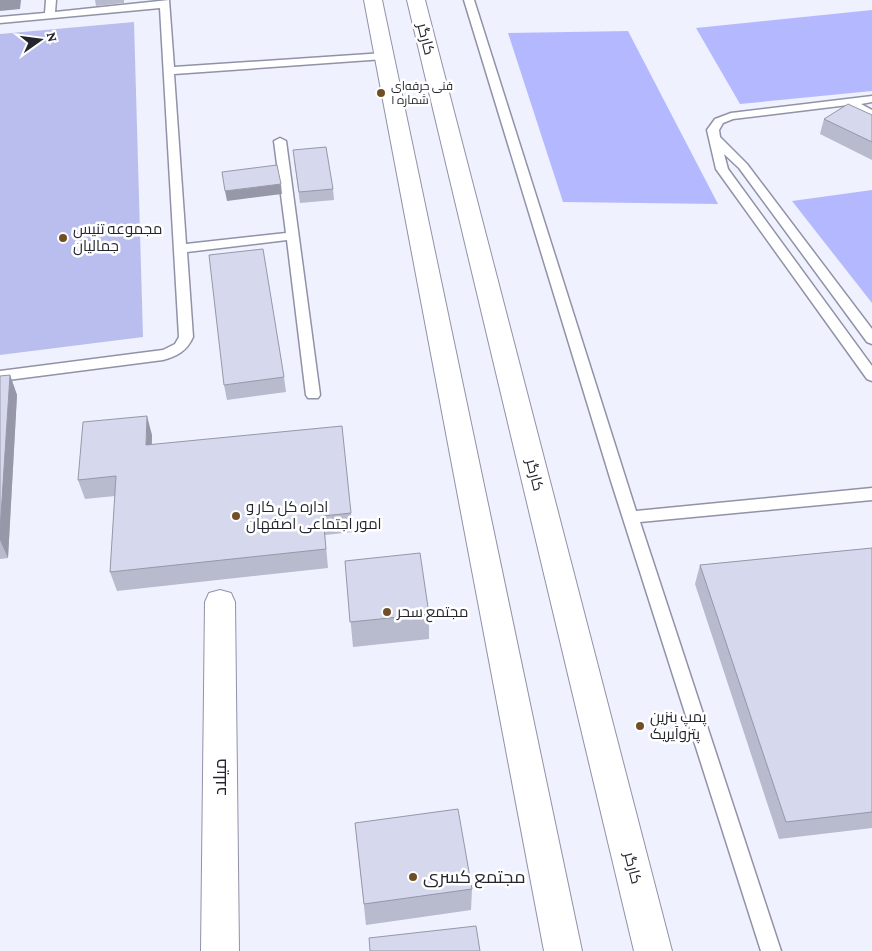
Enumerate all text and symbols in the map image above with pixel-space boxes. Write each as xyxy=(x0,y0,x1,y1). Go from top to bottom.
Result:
north arrow xyxy=(15,15,65,65)
street label: کارگر xyxy=(413,20,438,57)
text: N xyxy=(44,30,62,44)
place label: فنی حرفه‌ای شماره ۱ xyxy=(391,79,453,107)
marker: فنی حرفه‌ای شماره ۱ xyxy=(375,87,387,99)
place label: مجموعه تنیس جمالیان xyxy=(73,221,162,256)
marker: مجموعه تنیس جمالیان xyxy=(57,232,69,244)
street label: کارگر xyxy=(522,456,547,493)
place label: اداره کل کار و امور اجتماعی اصفهان xyxy=(246,499,382,534)
marker: اداره کل کار و امور اجتماعی اصفهان xyxy=(230,510,242,522)
place label: مجتمع سحر xyxy=(396,604,468,623)
marker: مجتمع سحر xyxy=(381,606,393,618)
place label: پمپ بنزین پتروآیریک xyxy=(650,709,707,744)
marker: پمپ بنزین پتروآیریک xyxy=(634,720,646,732)
street label: میلاد xyxy=(210,758,230,796)
street label: کارگر xyxy=(620,849,645,886)
place label: مجتمع کسری xyxy=(423,867,526,889)
marker: مجتمع کسری xyxy=(407,871,419,883)

